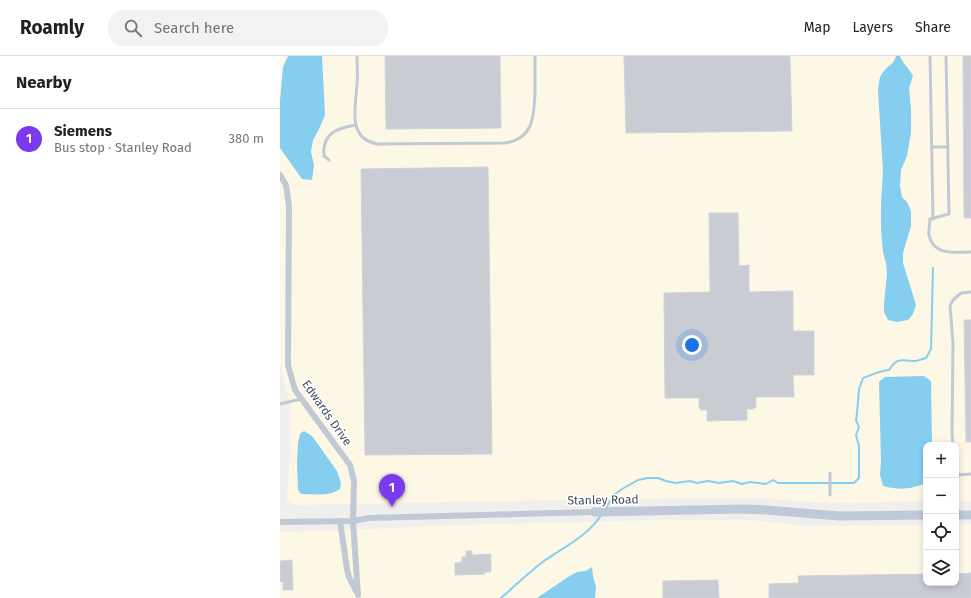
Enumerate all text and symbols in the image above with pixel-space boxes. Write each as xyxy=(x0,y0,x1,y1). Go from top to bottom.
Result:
search box xyxy=(108,10,388,46)
text: Roamly xyxy=(20,16,84,39)
icon: search xyxy=(122,17,144,39)
text: Search here xyxy=(154,19,234,37)
text: Map xyxy=(804,19,830,36)
text: Layers xyxy=(852,19,893,36)
text: Share xyxy=(915,19,951,36)
text: Nearby xyxy=(16,72,71,93)
text: Siemens xyxy=(54,122,112,140)
text: 1 xyxy=(26,131,32,146)
text: 380 m xyxy=(229,131,264,146)
text: Bus stop · Stanley Road xyxy=(54,140,192,155)
your location xyxy=(682,335,702,355)
street label: Edwards Drive xyxy=(299,378,355,448)
map controls xyxy=(923,442,959,586)
button: + xyxy=(923,442,959,478)
pin: 1 xyxy=(379,474,405,507)
button: − xyxy=(923,478,959,514)
street label: Stanley Road xyxy=(567,492,639,508)
button: locate xyxy=(923,514,959,550)
button: layers xyxy=(923,550,959,586)

